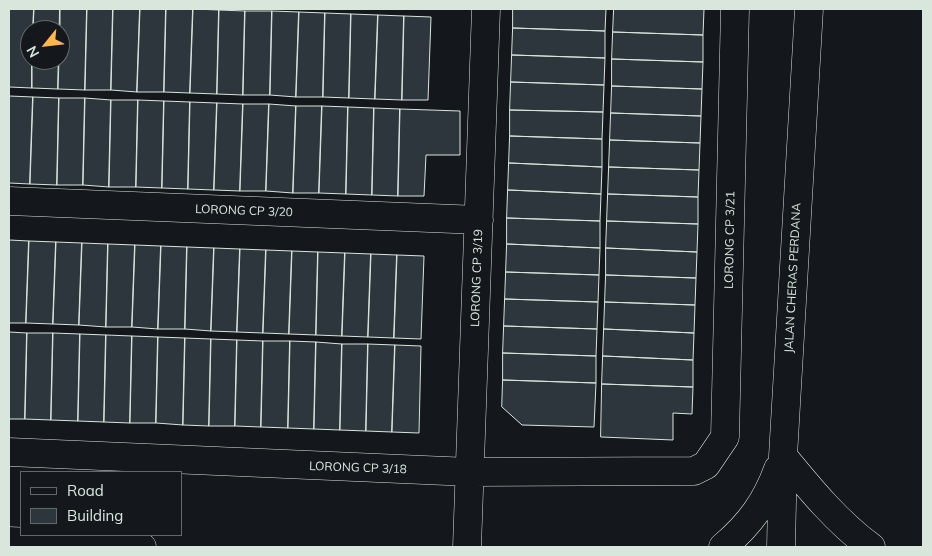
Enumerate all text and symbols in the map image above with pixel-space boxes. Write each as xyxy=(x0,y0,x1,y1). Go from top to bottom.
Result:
north arrow xyxy=(20,20,70,70)
text: N xyxy=(22,43,43,61)
street label: LORONG CP 3/21 xyxy=(722,191,738,289)
street label: LORONG CP 3/20 xyxy=(195,202,293,220)
street label: JALAN CHERAS PERDANA xyxy=(782,202,804,354)
street label: LORONG CP 3/19 xyxy=(468,229,486,327)
street label: LORONG CP 3/18 xyxy=(309,459,407,477)
legend xyxy=(20,471,182,536)
text: Road xyxy=(67,481,104,500)
text: Building xyxy=(67,506,123,525)

